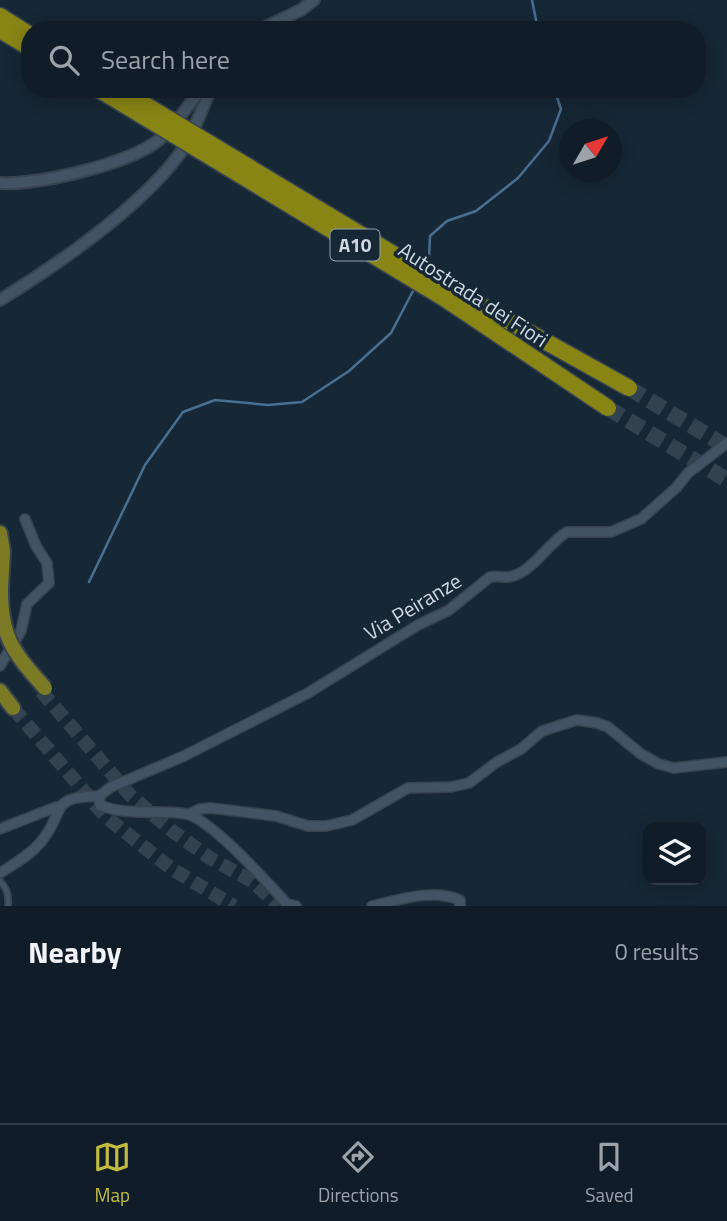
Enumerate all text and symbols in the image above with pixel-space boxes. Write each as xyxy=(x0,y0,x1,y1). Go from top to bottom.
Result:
search box xyxy=(21,21,706,98)
text: Search here xyxy=(101,40,230,79)
icon: search xyxy=(45,41,83,79)
north arrow xyxy=(559,119,622,182)
road number: A10 xyxy=(330,230,380,260)
street label: Autostrada dei Fiori xyxy=(392,234,555,355)
street label: Via Peiranze xyxy=(358,564,467,648)
map controls xyxy=(643,822,706,885)
button: layers xyxy=(643,822,706,885)
text: Nearby xyxy=(28,929,121,975)
text: 0 results xyxy=(615,934,699,969)
tab: Map xyxy=(93,1138,131,1209)
tab: Directions xyxy=(318,1138,399,1209)
tab: Saved xyxy=(585,1138,634,1209)

